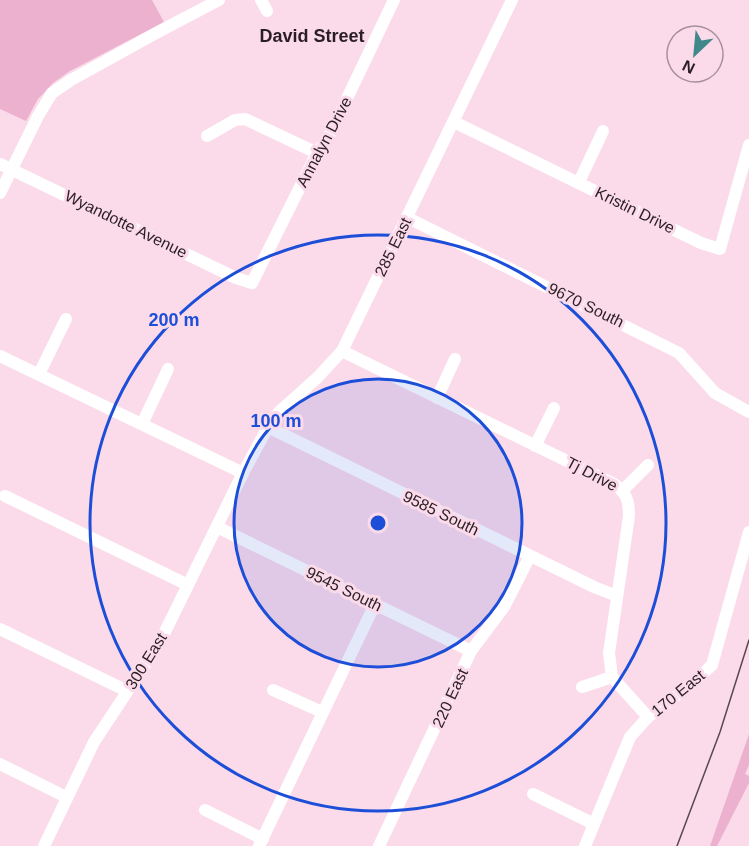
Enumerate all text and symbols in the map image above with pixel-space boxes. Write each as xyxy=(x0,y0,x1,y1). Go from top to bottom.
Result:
north arrow xyxy=(665,24,725,84)
district label: David Street xyxy=(259,26,365,46)
text: N xyxy=(680,57,698,77)
street label: Annalyn Drive xyxy=(293,94,355,190)
street label: Kristin Drive xyxy=(593,183,678,237)
street label: Wyandotte Avenue xyxy=(62,187,190,261)
street label: 285 East xyxy=(372,214,415,279)
street label: 9670 South xyxy=(545,279,627,331)
text: 200 m xyxy=(148,310,200,330)
text: 100 m xyxy=(250,411,302,431)
street label: Tj Drive xyxy=(564,454,620,494)
street label: 9585 South xyxy=(400,487,482,539)
centre of rings xyxy=(368,513,388,533)
street label: 9545 South xyxy=(303,563,385,615)
street label: 300 East xyxy=(122,629,170,692)
street label: 220 East xyxy=(429,665,471,730)
street label: 170 East xyxy=(648,666,708,719)

